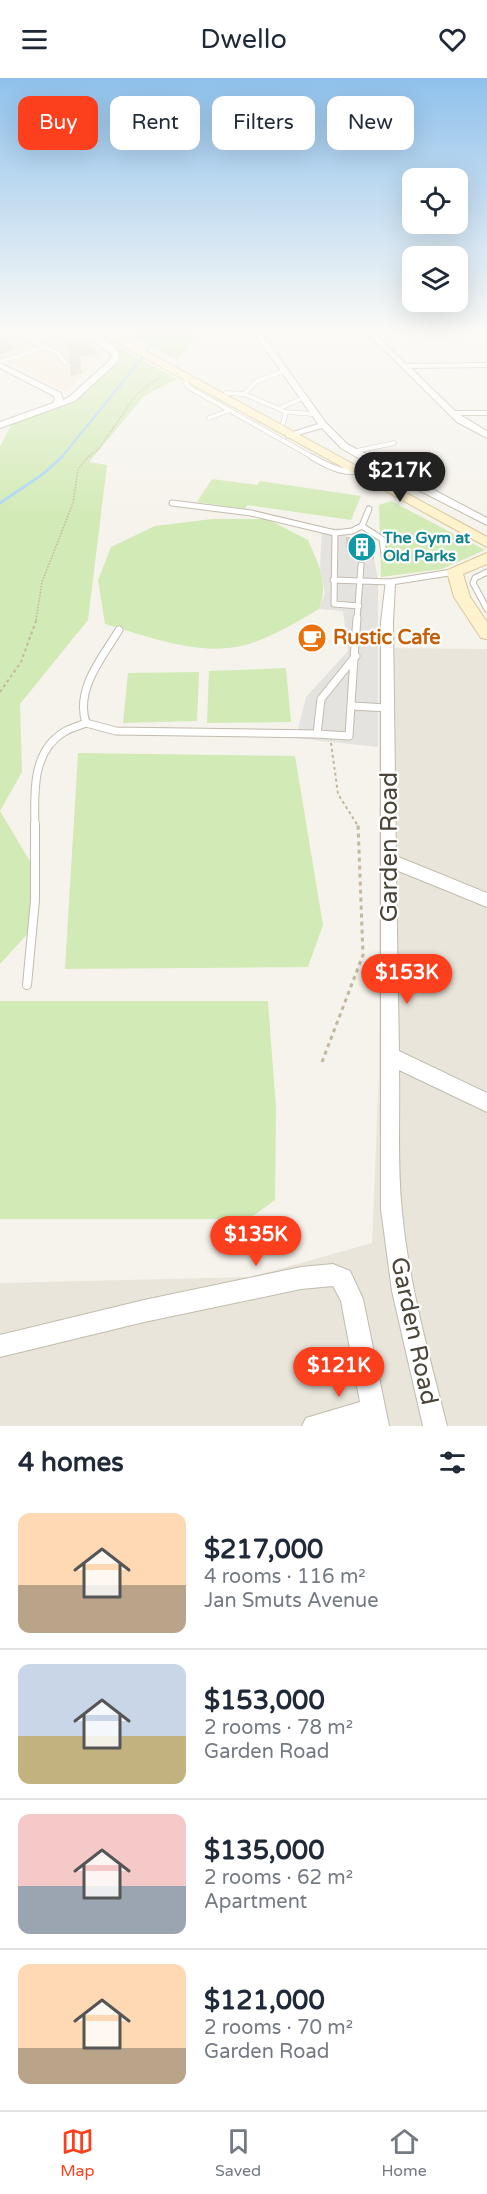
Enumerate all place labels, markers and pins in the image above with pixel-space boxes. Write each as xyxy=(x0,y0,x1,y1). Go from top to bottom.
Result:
pin: $217K xyxy=(358,452,442,503)
place label: The Gym at Old Parks xyxy=(382,528,471,566)
building icon: The Gym at Old Parks xyxy=(346,531,378,563)
cafe icon: Rustic Cafe xyxy=(296,622,328,654)
place label: Rustic Cafe xyxy=(333,626,441,650)
pin: $153K xyxy=(365,954,449,1005)
pin: $135K xyxy=(214,1216,298,1267)
pin: $121K xyxy=(297,1347,381,1398)

